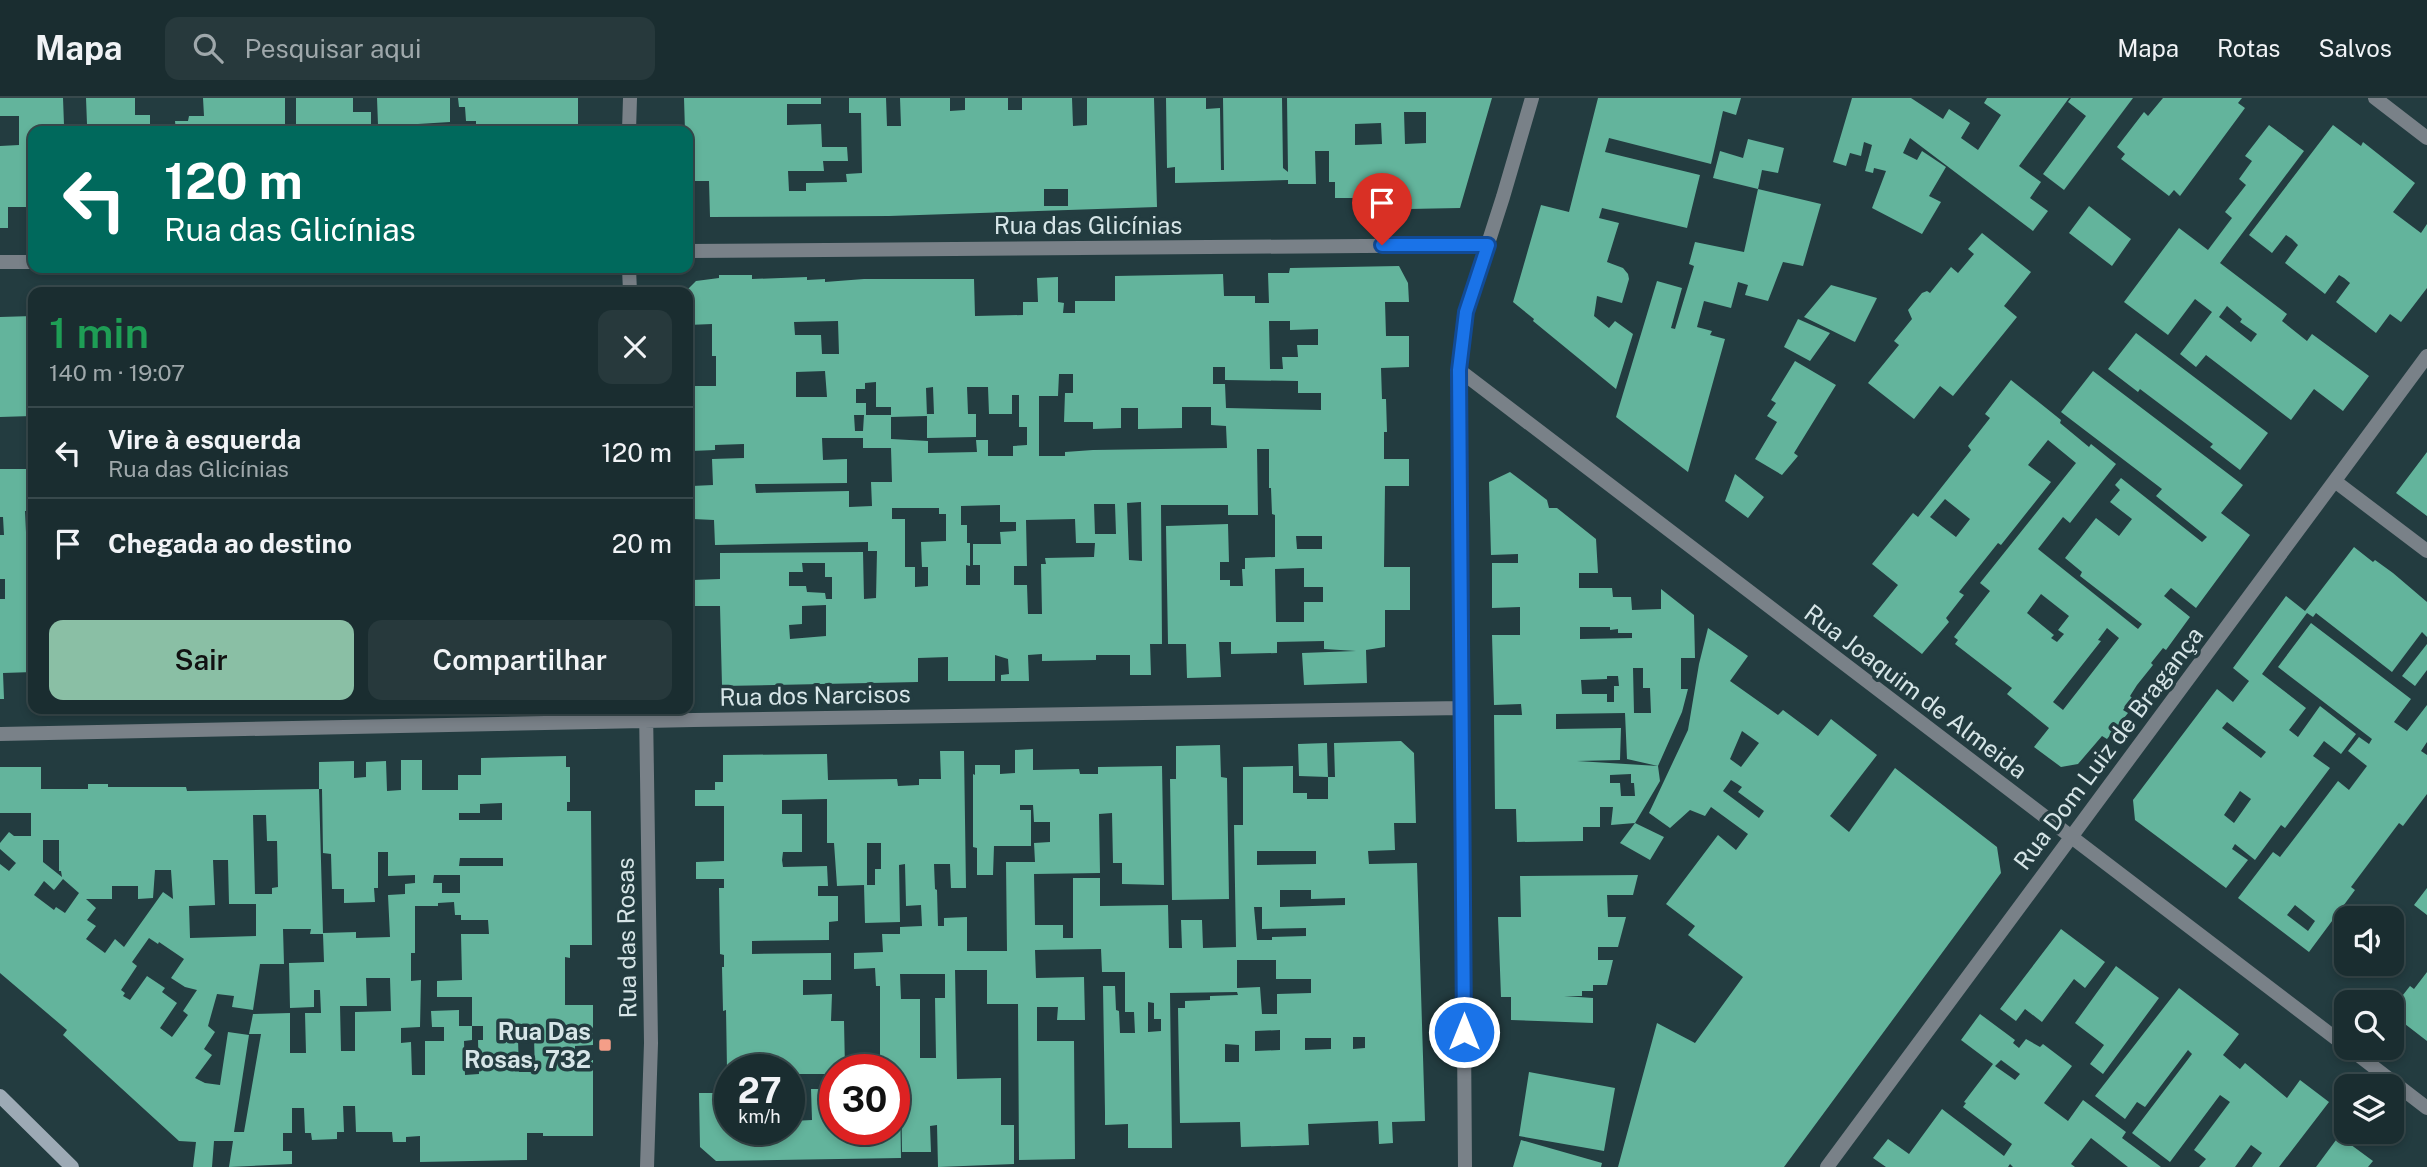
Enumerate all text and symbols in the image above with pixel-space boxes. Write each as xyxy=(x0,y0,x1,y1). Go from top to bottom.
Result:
search box xyxy=(165,17,655,80)
text: Mapa xyxy=(35,29,123,67)
icon: search xyxy=(189,29,227,67)
text: Pesquisar aqui xyxy=(245,33,421,64)
text: Mapa xyxy=(2117,34,2179,62)
text: Rotas xyxy=(2217,34,2280,62)
text: Salvos xyxy=(2318,34,2392,62)
text: 120 m xyxy=(164,152,303,210)
icon: left xyxy=(49,154,140,245)
pin xyxy=(1352,173,1412,245)
icon: arrive xyxy=(1363,184,1401,222)
text: Rua das Glicínias xyxy=(164,211,416,248)
street label: Rua das Glicínias xyxy=(994,211,1182,239)
text: 1 min xyxy=(49,308,149,357)
button: close xyxy=(598,310,672,384)
text: 140 m · 19:07 xyxy=(49,359,185,386)
text: Vire à esquerda xyxy=(108,424,301,455)
icon: left xyxy=(49,434,87,472)
text: 120 m xyxy=(601,437,672,468)
text: Rua das Glicínias xyxy=(108,455,289,482)
icon: arrive xyxy=(49,525,87,563)
text: Chegada ao destino xyxy=(108,528,352,559)
text: 20 m xyxy=(612,528,672,559)
street label: Rua Joaquim de Almeida xyxy=(1799,598,2033,784)
button: Sair xyxy=(49,620,354,700)
button: Compartilhar xyxy=(368,620,672,700)
street label: Rua Dom Luiz de Bragança xyxy=(2008,621,2208,875)
street label: Rua dos Narcisos xyxy=(719,679,911,711)
street label: Rua das Rosas xyxy=(611,857,641,1019)
map controls xyxy=(2334,906,2404,1144)
button: sound xyxy=(2334,906,2404,976)
button: search xyxy=(2334,990,2404,1060)
position arrow xyxy=(1427,995,1501,1069)
place label: Rua Das Rosas, 732 xyxy=(464,1017,591,1073)
marker: Rua Das Rosas, 732 xyxy=(597,1037,613,1053)
speed limit sign: 30 xyxy=(819,1054,910,1145)
text: 27 xyxy=(737,1070,782,1111)
button: layers xyxy=(2334,1074,2404,1144)
text: km/h xyxy=(738,1106,781,1127)

